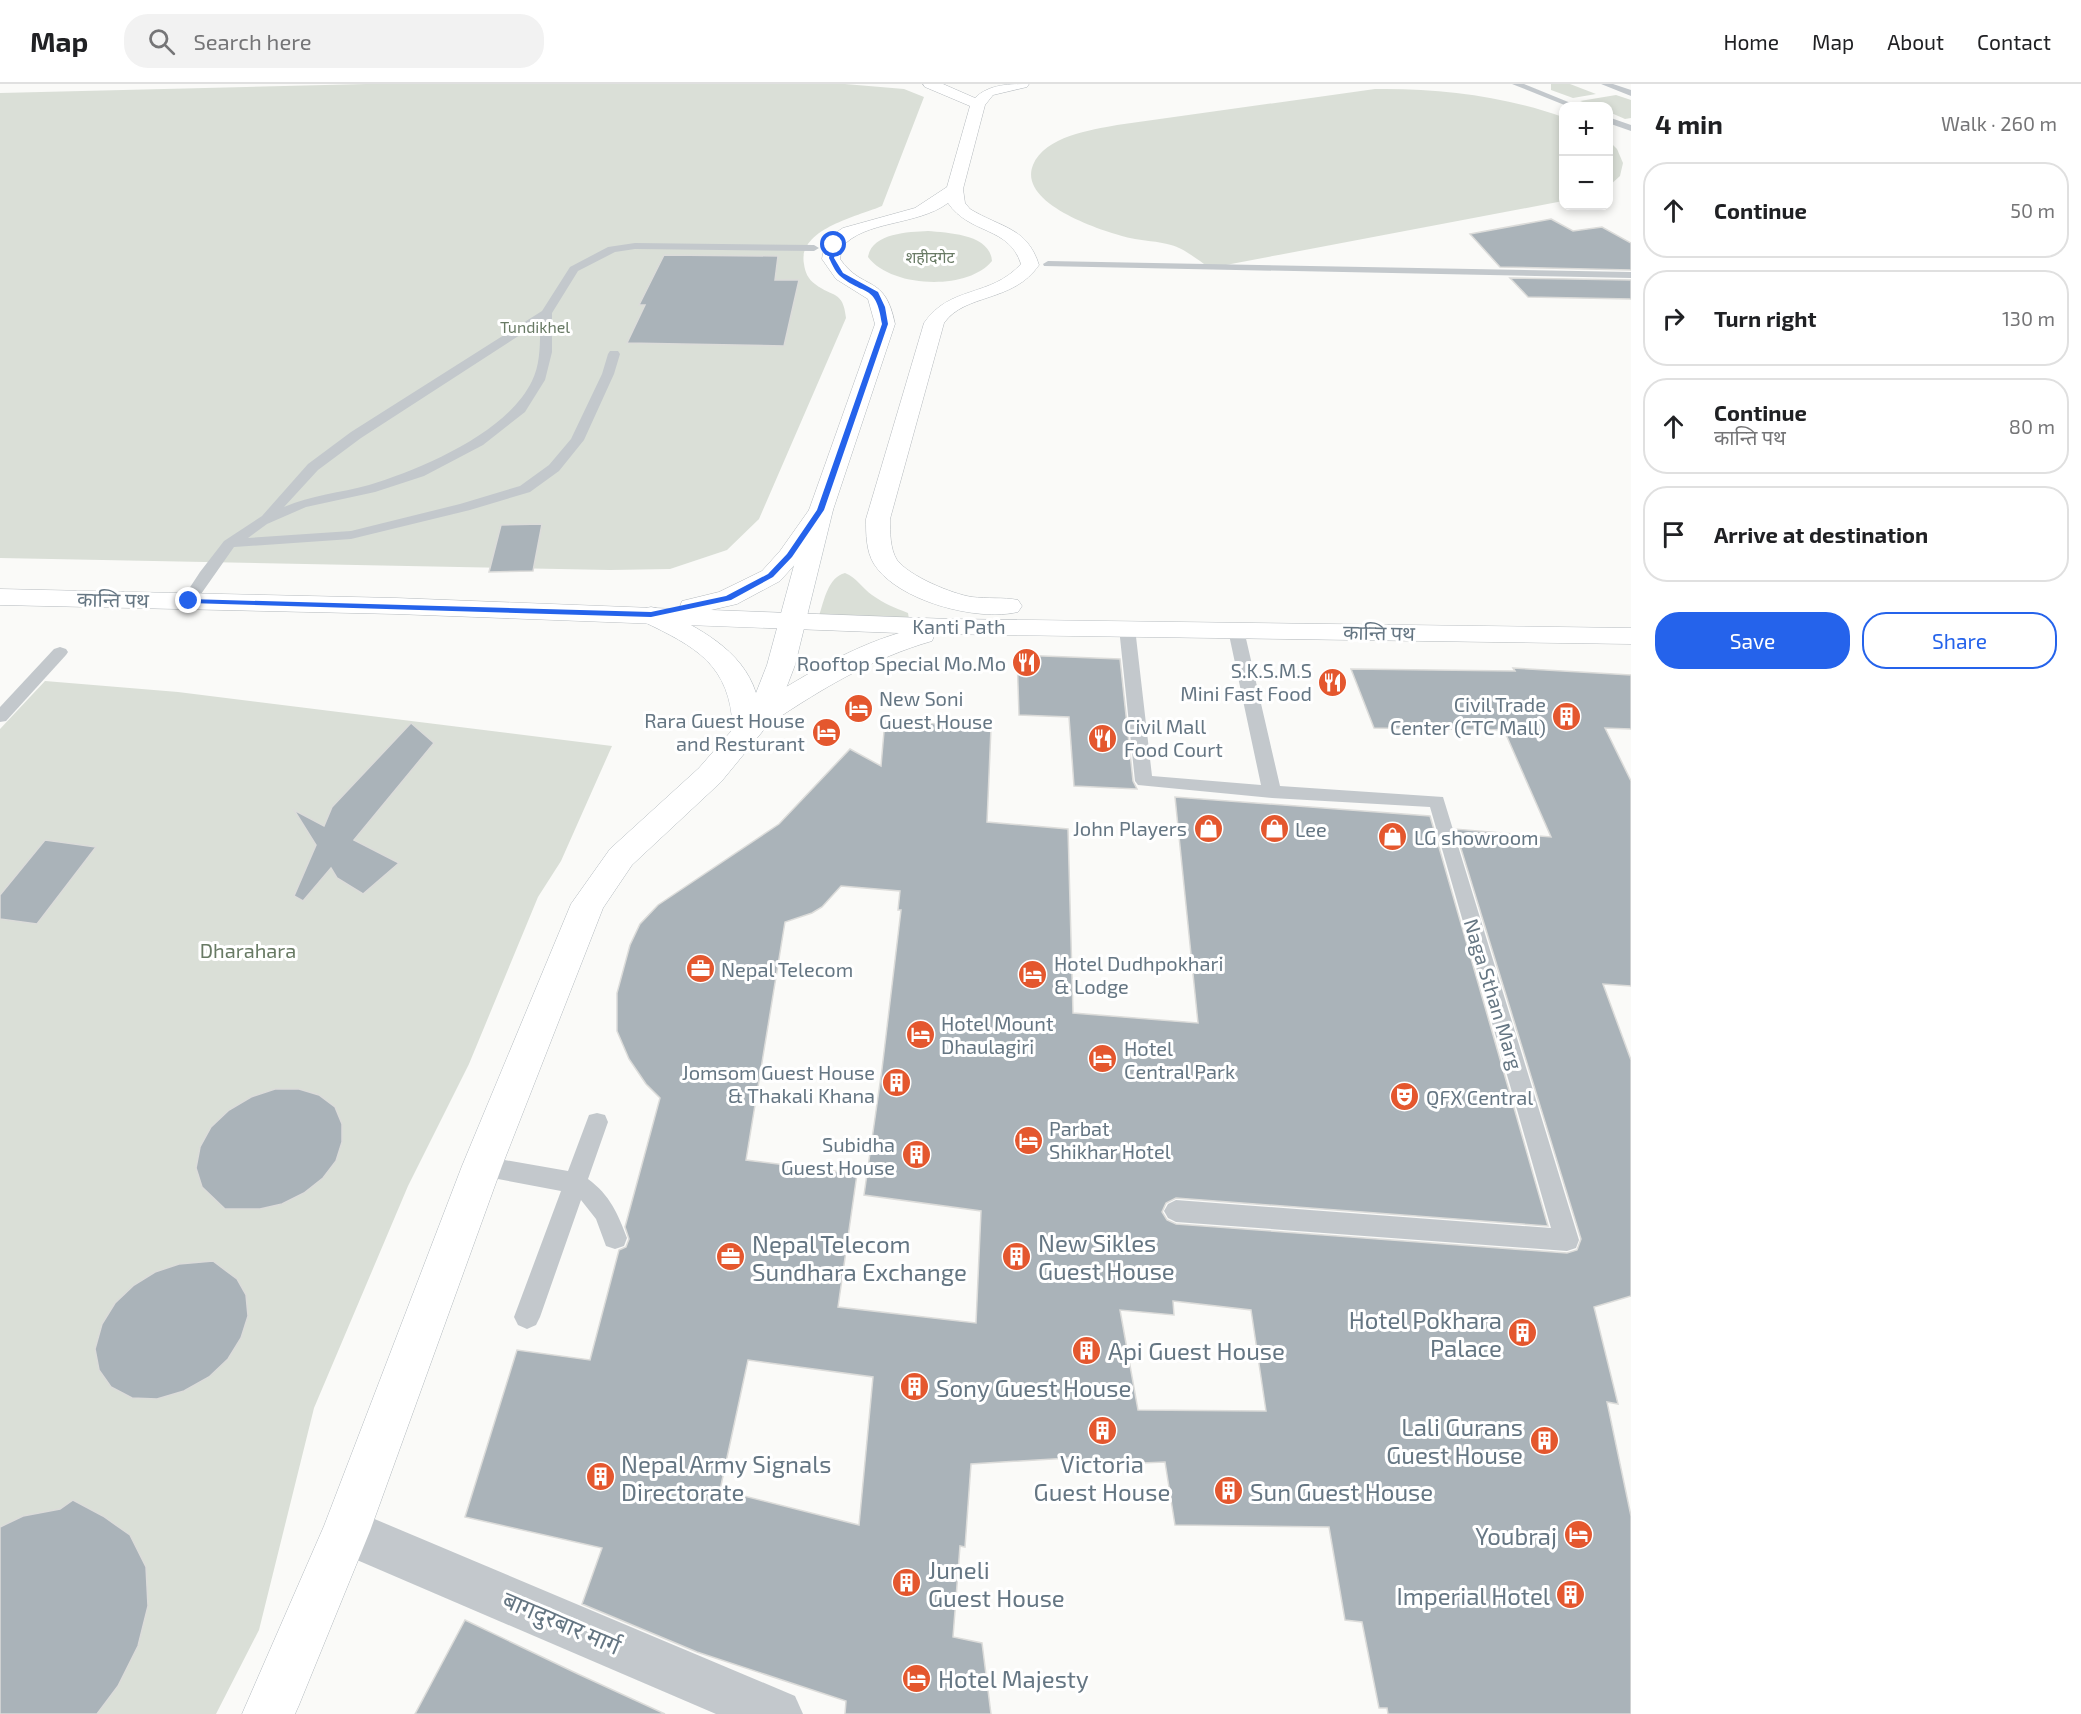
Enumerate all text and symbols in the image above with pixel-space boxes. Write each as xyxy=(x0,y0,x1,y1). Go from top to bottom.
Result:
search box xyxy=(124,14,544,68)
text: Map xyxy=(30,24,88,58)
icon: search xyxy=(145,25,178,58)
text: Search here xyxy=(193,28,312,54)
text: Home xyxy=(1723,29,1779,54)
text: Map xyxy=(1812,29,1854,54)
text: About xyxy=(1887,29,1944,54)
text: Contact xyxy=(1977,29,2051,54)
map controls xyxy=(1559,102,1613,210)
button: + xyxy=(1559,102,1613,156)
text: 4 min xyxy=(1655,108,1723,139)
text: Walk · 260 m xyxy=(1941,111,2057,135)
button: − xyxy=(1559,156,1613,210)
icon: ahead xyxy=(1657,194,1690,227)
text: Continue xyxy=(1714,197,1807,223)
text: 50 m xyxy=(2010,198,2055,222)
route start xyxy=(820,231,846,257)
park label: शहीदगेट xyxy=(905,247,955,266)
icon: right xyxy=(1657,302,1690,335)
text: Turn right xyxy=(1714,305,1816,331)
text: 130 m xyxy=(2002,306,2055,330)
park label: Tundikhel xyxy=(500,317,570,336)
text: Continue xyxy=(1714,399,1807,425)
icon: ahead xyxy=(1657,410,1690,443)
text: 80 m xyxy=(2009,414,2055,438)
text: कान्ति पथ xyxy=(1714,425,1786,449)
icon: arrive xyxy=(1657,518,1690,551)
text: Arrive at destination xyxy=(1714,521,1928,547)
street label: कान्ति पथ xyxy=(77,586,150,612)
route end xyxy=(175,587,201,613)
button: Save xyxy=(1655,612,1850,669)
button: Share xyxy=(1862,612,2057,669)
street label: Kanti Path xyxy=(912,614,1006,638)
street label: कान्ति पथ xyxy=(1343,619,1416,645)
restaurant icon: Rooftop Special Mo.Mo xyxy=(1011,647,1043,679)
place label: Rooftop Special Mo.Mo xyxy=(797,651,1006,675)
place label: S.K.S.M.S Mini Fast Food xyxy=(1180,658,1312,705)
restaurant icon: S.K.S.M.S Mini Fast Food xyxy=(1317,666,1349,698)
place label: New Soni Guest House xyxy=(879,686,993,733)
place label: Civil Trade Center (CTC Mall) xyxy=(1390,692,1546,739)
hotel icon: New Soni Guest House xyxy=(842,693,874,725)
building icon: Civil Trade Center (CTC Mall) xyxy=(1551,700,1583,732)
place label: Rara Guest House and Resturant xyxy=(644,708,805,755)
place label: Civil Mall Food Court xyxy=(1124,714,1223,761)
hotel icon: Rara Guest House and Resturant xyxy=(810,716,842,748)
restaurant icon: Civil Mall Food Court xyxy=(1087,722,1119,754)
shop icon: John Players xyxy=(1192,812,1224,844)
shop icon: Lee xyxy=(1258,813,1290,845)
place label: John Players xyxy=(1073,816,1187,840)
place label: Lee xyxy=(1295,817,1327,841)
shop icon: LG showroom xyxy=(1377,821,1409,853)
place label: LG showroom xyxy=(1414,825,1539,849)
street label: Naga Sthan Marg xyxy=(1460,916,1528,1072)
park label: Dharahara xyxy=(200,938,296,962)
place label: Hotel Dudhpokhari & Lodge xyxy=(1054,951,1223,998)
office icon: Nepal Telecom xyxy=(684,953,716,985)
place label: Nepal Telecom xyxy=(721,957,853,981)
hotel icon: Hotel Dudhpokhari & Lodge xyxy=(1017,958,1049,990)
place label: Hotel Mount Dhaulagiri xyxy=(941,1011,1054,1058)
hotel icon: Hotel Mount Dhaulagiri xyxy=(904,1018,936,1050)
place label: Hotel Central Park xyxy=(1124,1036,1235,1083)
hotel icon: Hotel Central Park xyxy=(1087,1043,1119,1075)
place label: Jomsom Guest House & Thakali Khana xyxy=(682,1060,875,1107)
building icon: Jomsom Guest House & Thakali Khana xyxy=(880,1067,912,1099)
theatre icon: QFX Central xyxy=(1389,1081,1421,1113)
place label: QFX Central xyxy=(1426,1085,1533,1109)
place label: Parbat Shikhar Hotel xyxy=(1049,1116,1171,1163)
hotel icon: Parbat Shikhar Hotel xyxy=(1012,1124,1044,1156)
place label: Subidha Guest House xyxy=(781,1132,895,1179)
building icon: Subidha Guest House xyxy=(900,1139,932,1171)
place label: New Sikles Guest House xyxy=(1038,1228,1175,1285)
place label: Nepal Telecom Sundhara Exchange xyxy=(752,1229,967,1286)
building icon: New Sikles Guest House xyxy=(1001,1240,1033,1272)
office icon: Nepal Telecom Sundhara Exchange xyxy=(715,1241,747,1273)
place label: Hotel Pokhara Palace xyxy=(1349,1305,1502,1362)
building icon: Hotel Pokhara Palace xyxy=(1507,1317,1539,1349)
building icon: Api Guest House xyxy=(1071,1334,1103,1366)
place label: Api Guest House xyxy=(1108,1336,1285,1365)
building icon: Sony Guest House xyxy=(899,1371,931,1403)
place label: Sony Guest House xyxy=(936,1373,1131,1402)
place label: Lali Gurans Guest House xyxy=(1386,1412,1523,1469)
building icon: Victoria Guest House xyxy=(1086,1414,1118,1446)
building icon: Lali Gurans Guest House xyxy=(1528,1424,1560,1456)
place label: Nepal Army Signals Directorate xyxy=(621,1449,832,1506)
place label: Victoria Guest House xyxy=(1034,1449,1170,1506)
building icon: Nepal Army Signals Directorate xyxy=(584,1461,616,1493)
building icon: Sun Guest House xyxy=(1213,1475,1245,1507)
place label: Sun Guest House xyxy=(1250,1477,1433,1506)
hotel icon: Youbraj xyxy=(1562,1519,1594,1551)
place label: Youbraj xyxy=(1475,1521,1557,1550)
place label: Juneli Guest House xyxy=(928,1555,1065,1612)
building icon: Juneli Guest House xyxy=(891,1567,923,1599)
building icon: Imperial Hotel xyxy=(1555,1579,1587,1611)
place label: Imperial Hotel xyxy=(1396,1581,1550,1610)
street label: बागदुरबार मार्ग xyxy=(498,1584,626,1662)
hotel icon: Hotel Majesty xyxy=(901,1662,933,1694)
place label: Hotel Majesty xyxy=(938,1664,1089,1693)

